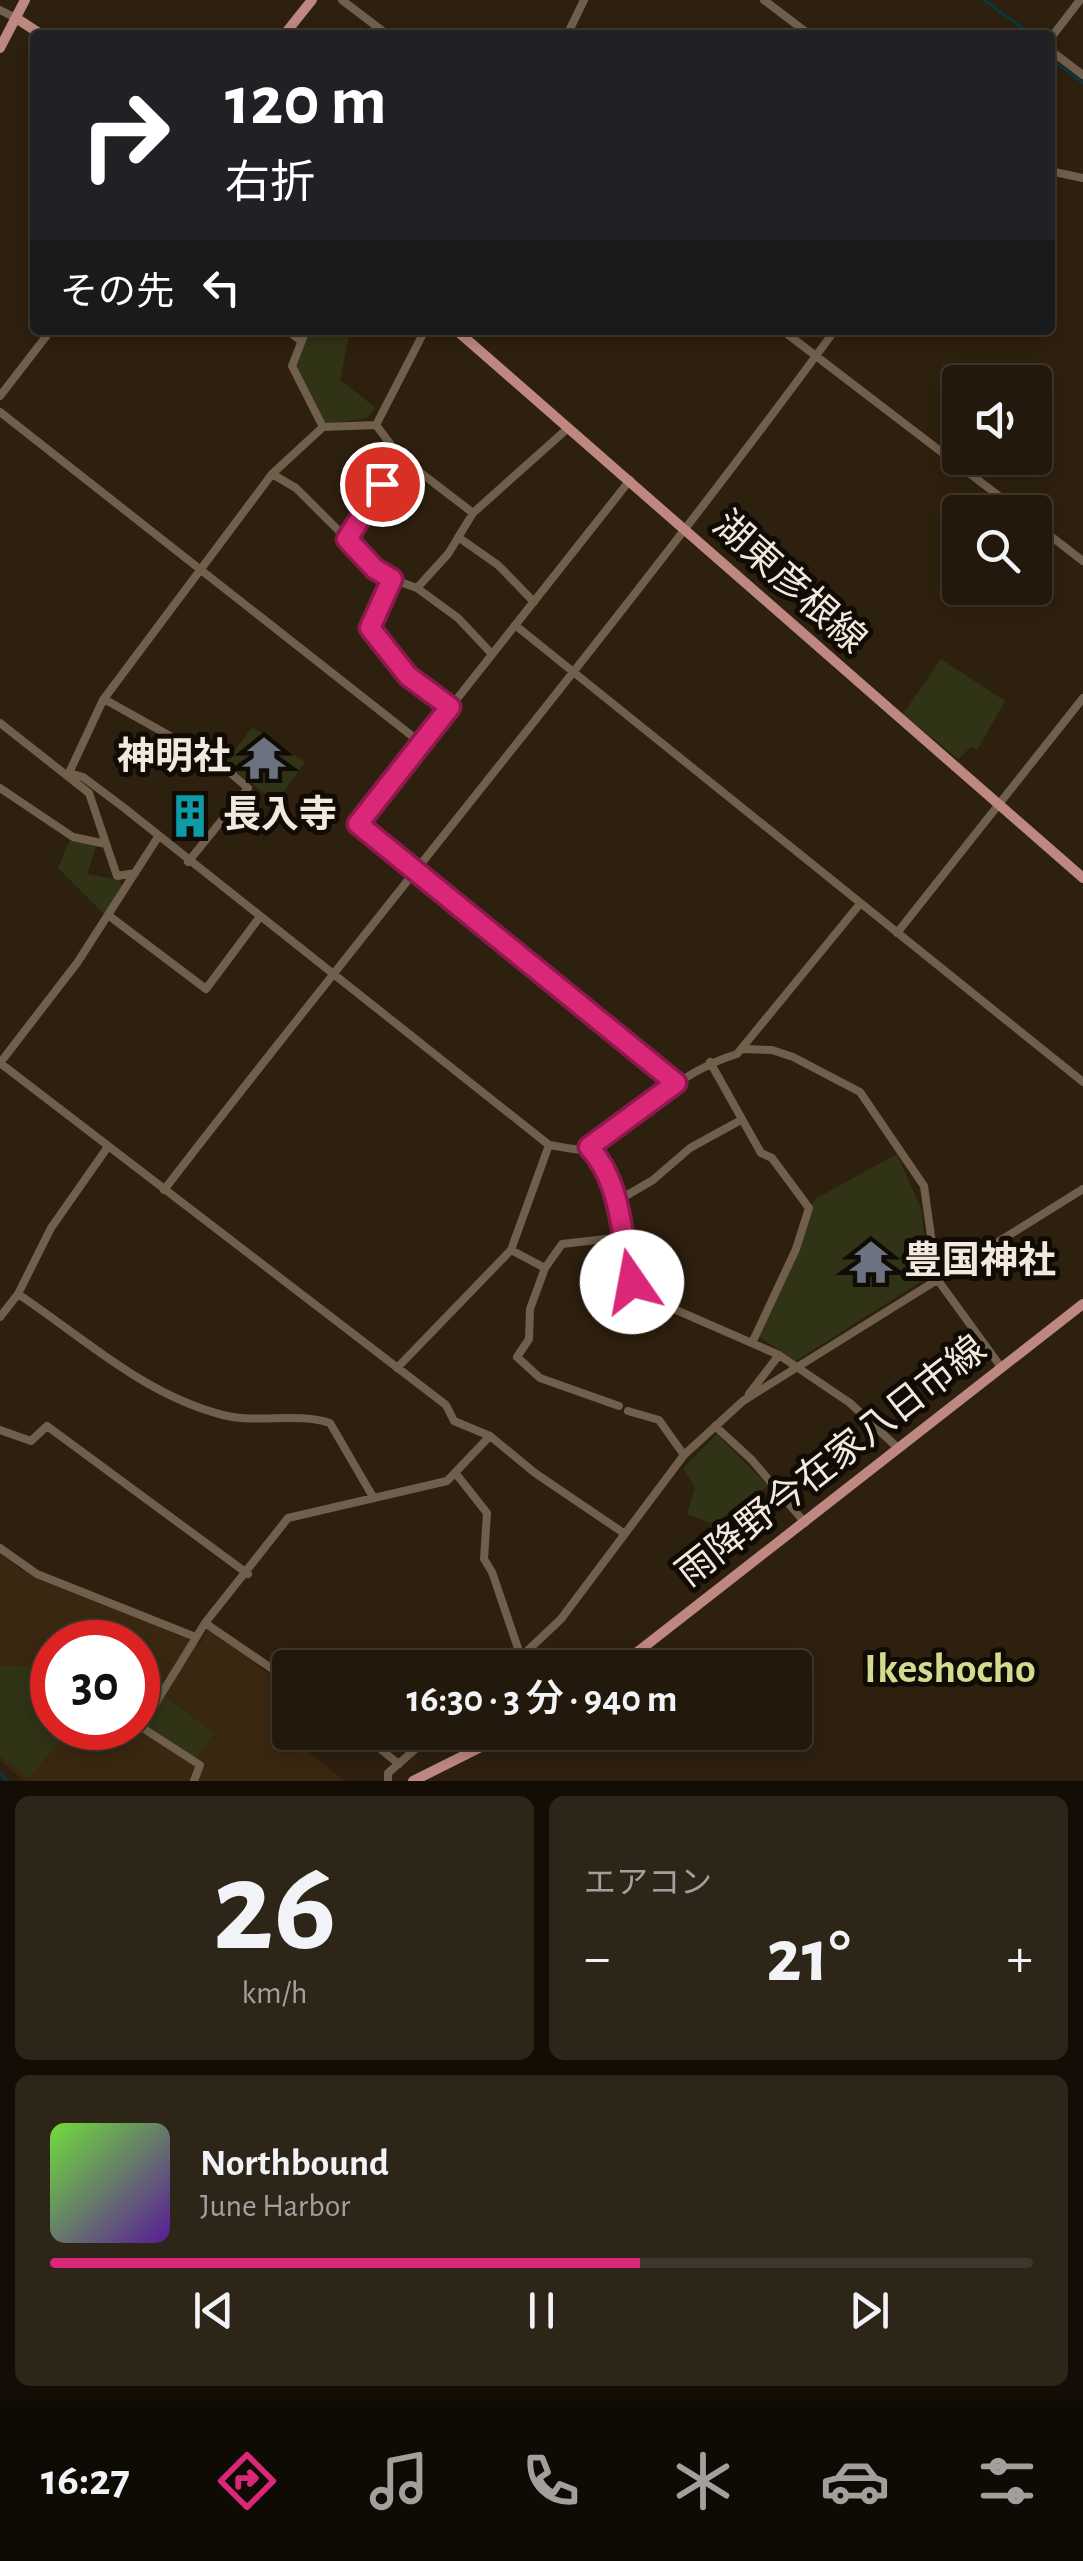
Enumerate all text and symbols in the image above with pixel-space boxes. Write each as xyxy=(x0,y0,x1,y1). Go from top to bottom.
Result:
text: 120 m xyxy=(225,67,387,137)
icon: right xyxy=(60,70,190,200)
text: 右折 xyxy=(225,161,315,206)
icon: left xyxy=(194,260,249,315)
text: その先 xyxy=(60,274,174,312)
map controls xyxy=(942,365,1052,605)
button: sound xyxy=(942,365,1052,475)
pin xyxy=(340,442,425,527)
icon: arrive xyxy=(355,457,410,512)
button: search xyxy=(942,495,1052,605)
street label: 湖東彦根線 xyxy=(706,504,874,661)
temple icon: 神明社 xyxy=(240,734,288,782)
place label: 神明社 xyxy=(117,736,231,777)
building icon: 長入寺 xyxy=(166,792,214,840)
place label: 長入寺 xyxy=(223,794,337,835)
position arrow xyxy=(580,1230,684,1334)
temple icon: 豊国神社 xyxy=(847,1238,895,1286)
place label: 豊国神社 xyxy=(904,1240,1056,1281)
street label: 雨降野今在家八日市線 xyxy=(669,1328,993,1594)
speed limit sign: 30 xyxy=(30,1620,160,1750)
district label: Ikeshocho xyxy=(864,1648,1036,1690)
text: 16:30 · 3 分 · 940 m xyxy=(406,1681,678,1719)
text: 26 xyxy=(212,1844,337,1974)
text: エアコン xyxy=(584,1867,712,1899)
text: 21° xyxy=(766,1920,851,1995)
text: − xyxy=(584,1931,610,1986)
text: + xyxy=(1007,1931,1033,1986)
text: km/h xyxy=(241,1977,308,2009)
text: Northbound xyxy=(200,2145,389,2183)
text: June Harbor xyxy=(200,2190,350,2222)
icon: previous xyxy=(186,2283,241,2338)
icon: pause xyxy=(514,2283,569,2338)
icon: next xyxy=(842,2283,897,2338)
icon: directions xyxy=(212,2446,282,2516)
icon: music xyxy=(364,2446,434,2516)
icon: phone xyxy=(516,2446,586,2516)
icon: climate xyxy=(668,2446,738,2516)
icon: car xyxy=(820,2446,890,2516)
icon: filters xyxy=(972,2446,1042,2516)
text: 16:27 xyxy=(41,2458,130,2503)

